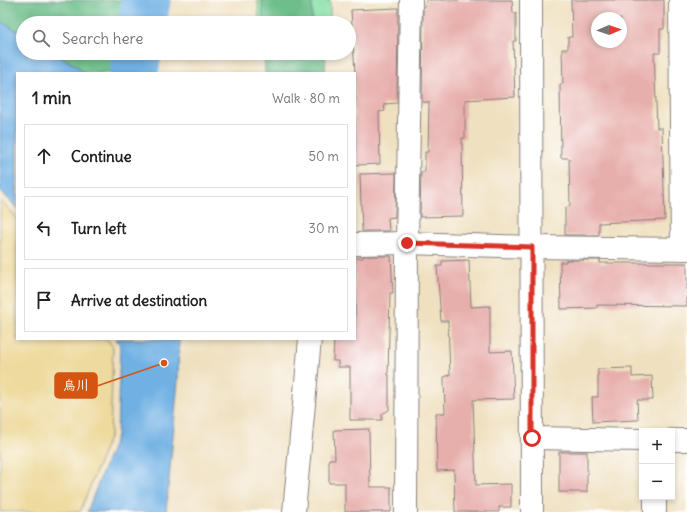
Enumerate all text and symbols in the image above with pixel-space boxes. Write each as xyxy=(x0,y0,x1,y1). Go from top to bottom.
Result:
north arrow xyxy=(591,12,627,48)
search box xyxy=(16,16,356,60)
icon: search xyxy=(30,27,52,49)
text: Search here xyxy=(62,29,143,48)
text: 1 min xyxy=(32,87,71,109)
text: Walk · 80 m xyxy=(272,90,340,107)
icon: ahead xyxy=(33,145,55,167)
text: Continue xyxy=(71,147,132,166)
text: 50 m xyxy=(308,148,339,165)
icon: left xyxy=(33,217,55,239)
text: Turn left xyxy=(71,219,126,238)
text: 30 m xyxy=(309,220,339,237)
route end xyxy=(398,234,416,252)
icon: arrive xyxy=(33,289,55,311)
text: Arrive at destination xyxy=(71,291,207,310)
callout: 烏川 xyxy=(55,373,97,398)
text: 烏川 xyxy=(63,377,89,394)
map controls xyxy=(639,428,675,500)
button: + xyxy=(639,428,675,464)
route start xyxy=(523,429,541,447)
button: − xyxy=(639,464,675,500)

